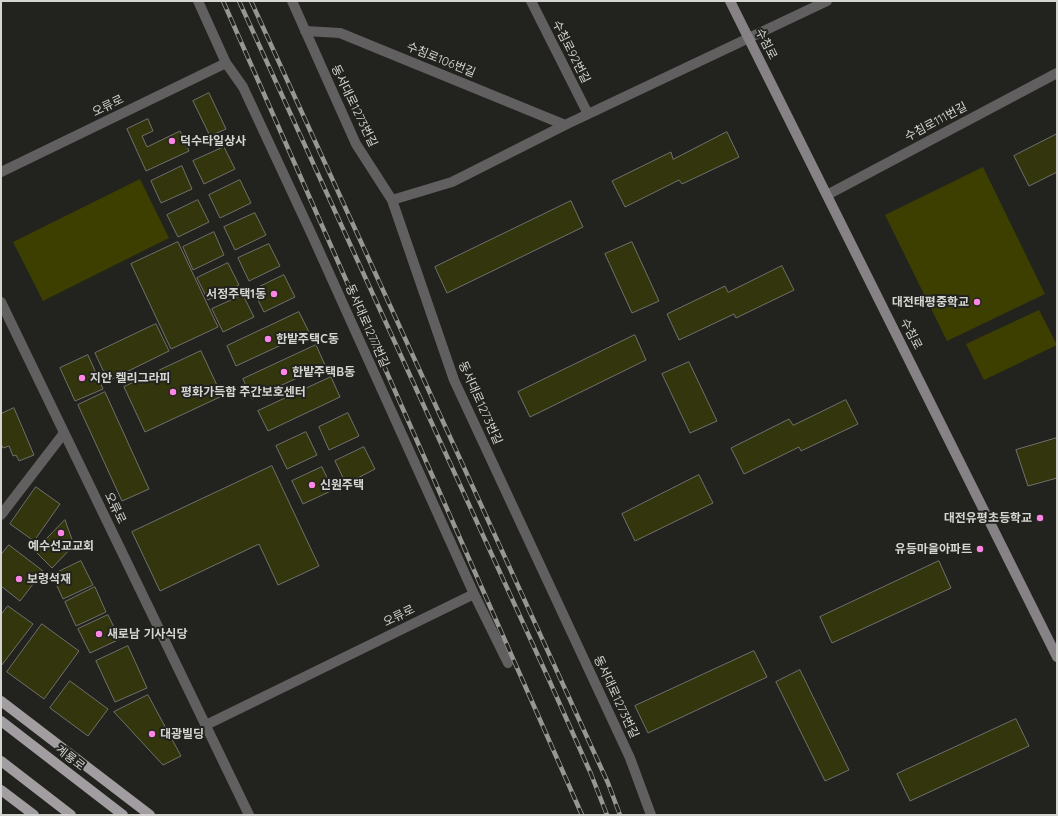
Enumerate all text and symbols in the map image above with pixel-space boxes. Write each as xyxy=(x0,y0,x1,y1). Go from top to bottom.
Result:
street label: 수침로92번길 xyxy=(549,18,593,86)
street label: 수침로 xyxy=(752,26,780,62)
street label: 수침로106번길 xyxy=(404,40,478,80)
street label: 동서대로1273번길 xyxy=(328,63,380,149)
street label: 오류로 xyxy=(90,92,126,120)
street label: 수침로111번길 xyxy=(902,100,970,144)
place label: 덕수타일상사 xyxy=(180,134,246,148)
marker: 덕수타일상사 xyxy=(167,136,177,146)
street label: 동서대로1277번길 xyxy=(342,282,392,370)
place label: 서정주택1동 xyxy=(206,287,266,301)
marker: 서정주택1동 xyxy=(269,289,279,299)
place label: 대전태평중학교 xyxy=(892,295,969,309)
marker: 대전태평중학교 xyxy=(972,297,982,307)
street label: 수침로 xyxy=(897,316,925,352)
place label: 한밭주택C동 xyxy=(276,332,339,346)
marker: 한밭주택C동 xyxy=(263,334,273,344)
street label: 동서대로1273번길 xyxy=(455,359,505,447)
place label: 한밭주택B동 xyxy=(292,365,355,379)
marker: 한밭주택B동 xyxy=(279,367,289,377)
place label: 지안 켈리그라피 xyxy=(90,371,171,385)
marker: 지안 켈리그라피 xyxy=(77,373,87,383)
place label: 평화가득함 주간보호센터 xyxy=(181,385,306,399)
marker: 평화가득함 주간보호센터 xyxy=(168,387,178,397)
place label: 신원주택 xyxy=(320,478,364,492)
marker: 신원주택 xyxy=(307,480,317,490)
street label: 오류로 xyxy=(101,490,129,526)
place label: 대전유평초등학교 xyxy=(944,511,1032,525)
marker: 대전유평초등학교 xyxy=(1035,513,1045,523)
marker: 예수선교교회 xyxy=(56,528,66,538)
place label: 예수선교교회 xyxy=(28,539,94,553)
place label: 유등마을아파트 xyxy=(895,542,972,556)
marker: 유등마을아파트 xyxy=(975,544,985,554)
place label: 보령석재 xyxy=(27,572,71,586)
marker: 보령석재 xyxy=(14,574,24,584)
street label: 오류로 xyxy=(381,602,417,630)
place label: 새로남 기사식당 xyxy=(107,627,188,641)
marker: 새로남 기사식당 xyxy=(94,629,104,639)
street label: 동서대로1273번길 xyxy=(591,653,641,741)
place label: 대광빌딩 xyxy=(160,727,204,741)
marker: 대광빌딩 xyxy=(147,729,157,739)
street label: 계룡로 xyxy=(53,742,87,774)

